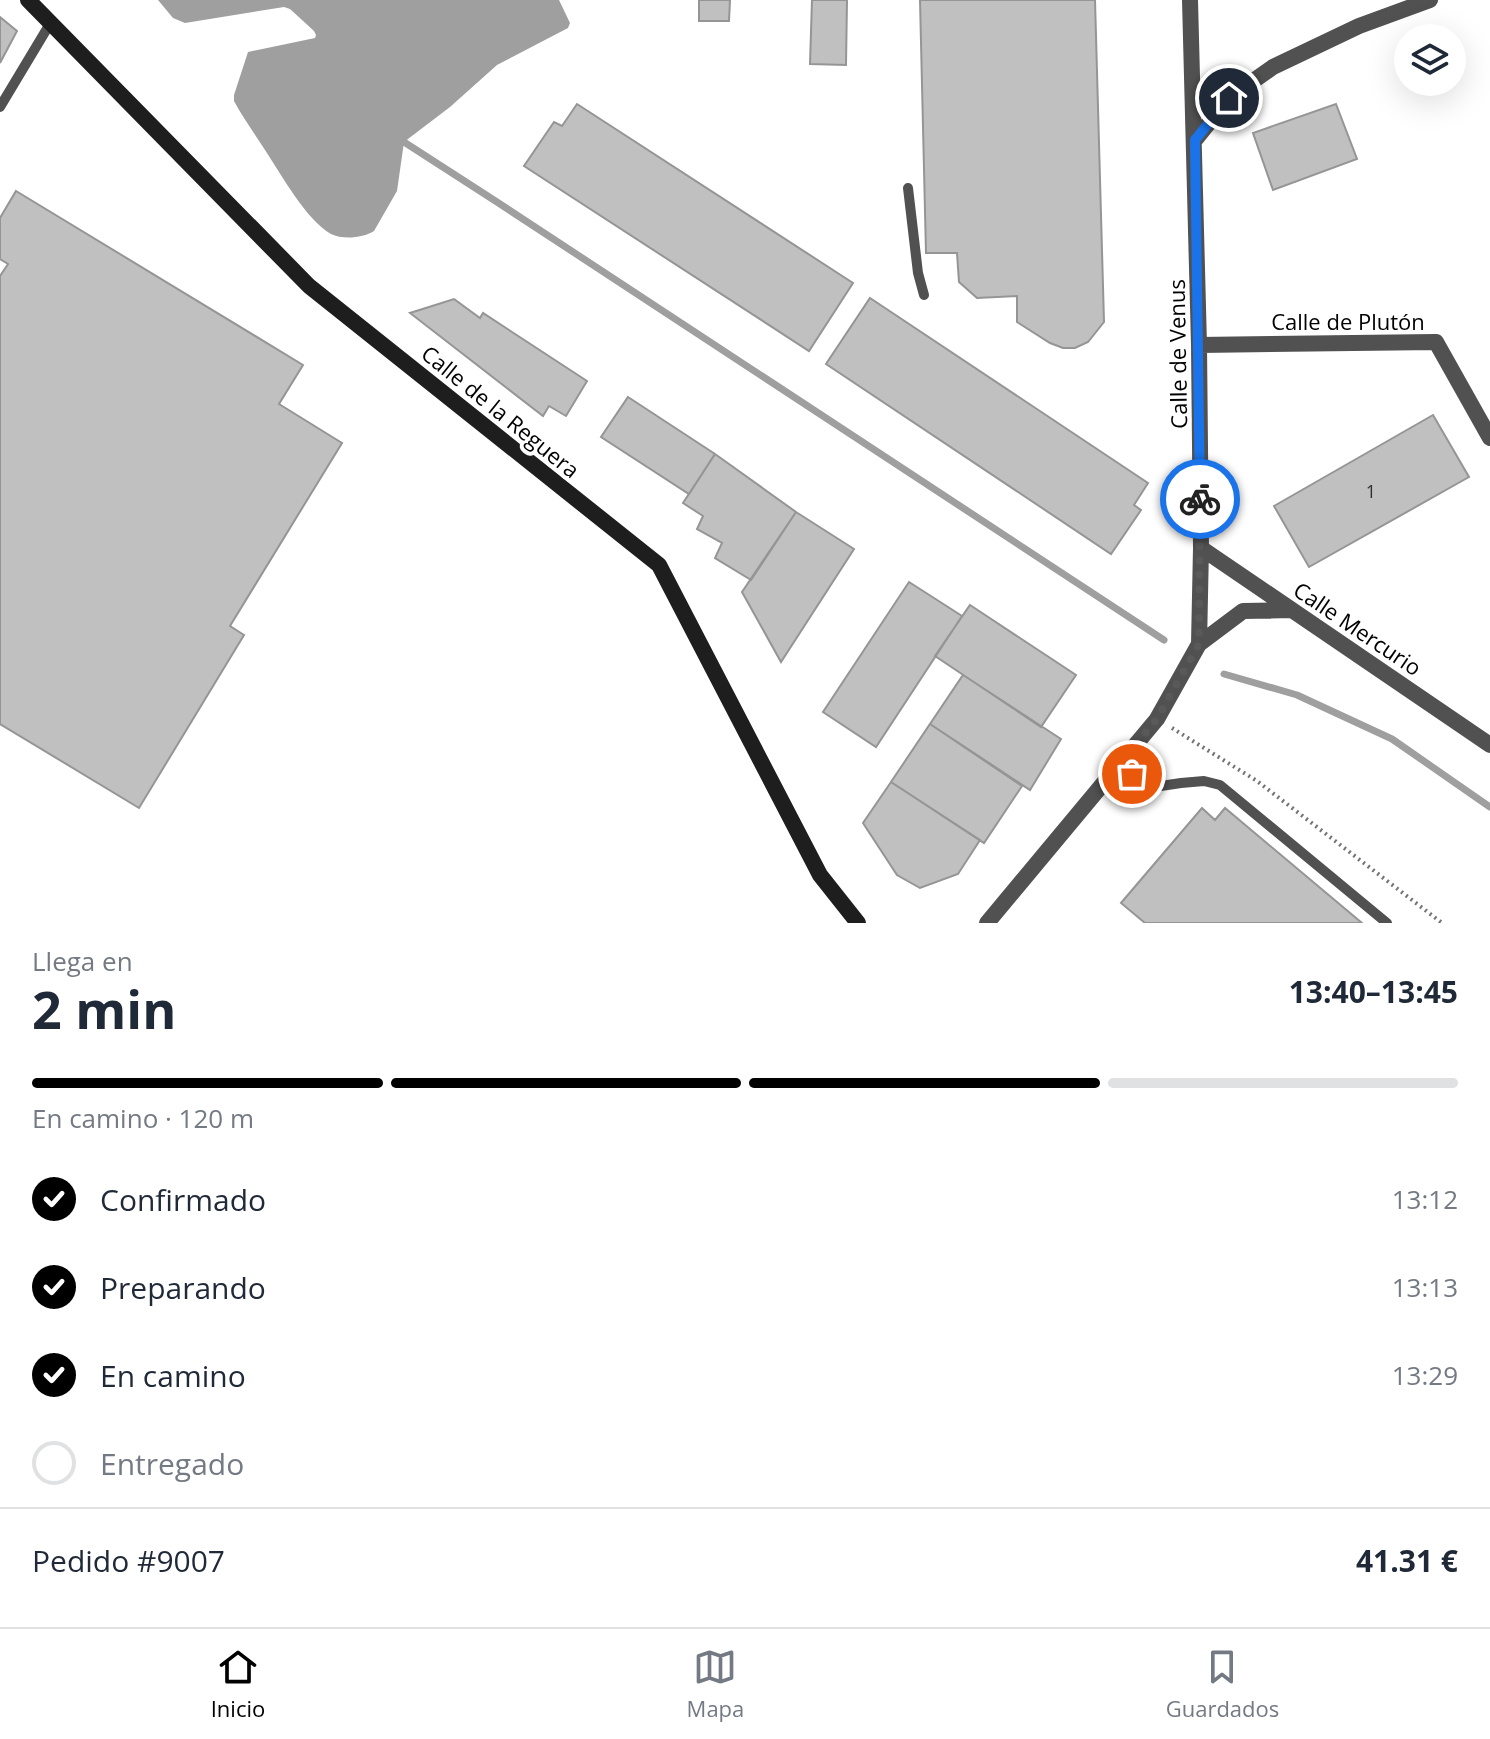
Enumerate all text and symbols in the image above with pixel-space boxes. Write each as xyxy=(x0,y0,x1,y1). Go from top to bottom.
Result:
map controls xyxy=(1394,24,1466,96)
button: layers xyxy=(1394,24,1466,96)
pin xyxy=(1195,64,1263,132)
icon: home xyxy=(1207,76,1251,120)
street label: Calle de Venus xyxy=(1161,279,1193,429)
street label: Calle de Plutón xyxy=(1271,306,1425,336)
street label: Calle de la Reguera xyxy=(416,338,586,484)
courier xyxy=(1160,459,1240,539)
icon: bike xyxy=(1178,477,1222,521)
house number: 1 xyxy=(1366,479,1376,503)
street label: Calle Mercurio xyxy=(1288,574,1428,682)
pin xyxy=(1098,740,1166,808)
icon: bag xyxy=(1110,752,1154,796)
text: Llega en xyxy=(32,943,133,979)
text: 13:40–13:45 xyxy=(1289,971,1458,1012)
text: 2 min xyxy=(32,973,176,1044)
text: En camino · 120 m xyxy=(32,1100,254,1136)
icon: check xyxy=(32,1177,76,1221)
text: Confirmado xyxy=(100,1179,266,1220)
text: 13:12 xyxy=(1392,1181,1458,1217)
icon: check xyxy=(32,1265,76,1309)
text: Preparando xyxy=(100,1267,266,1308)
text: 13:13 xyxy=(1392,1269,1458,1305)
icon: check xyxy=(32,1353,76,1397)
text: En camino xyxy=(100,1355,246,1396)
text: 13:29 xyxy=(1392,1357,1458,1393)
text: Entregado xyxy=(100,1443,244,1484)
text: Pedido #9007 xyxy=(32,1540,225,1581)
text: 41.31 € xyxy=(1356,1540,1458,1581)
tab: Inicio xyxy=(211,1645,265,1723)
tab: Mapa xyxy=(687,1645,744,1723)
tab: Guardados xyxy=(1166,1645,1279,1723)

